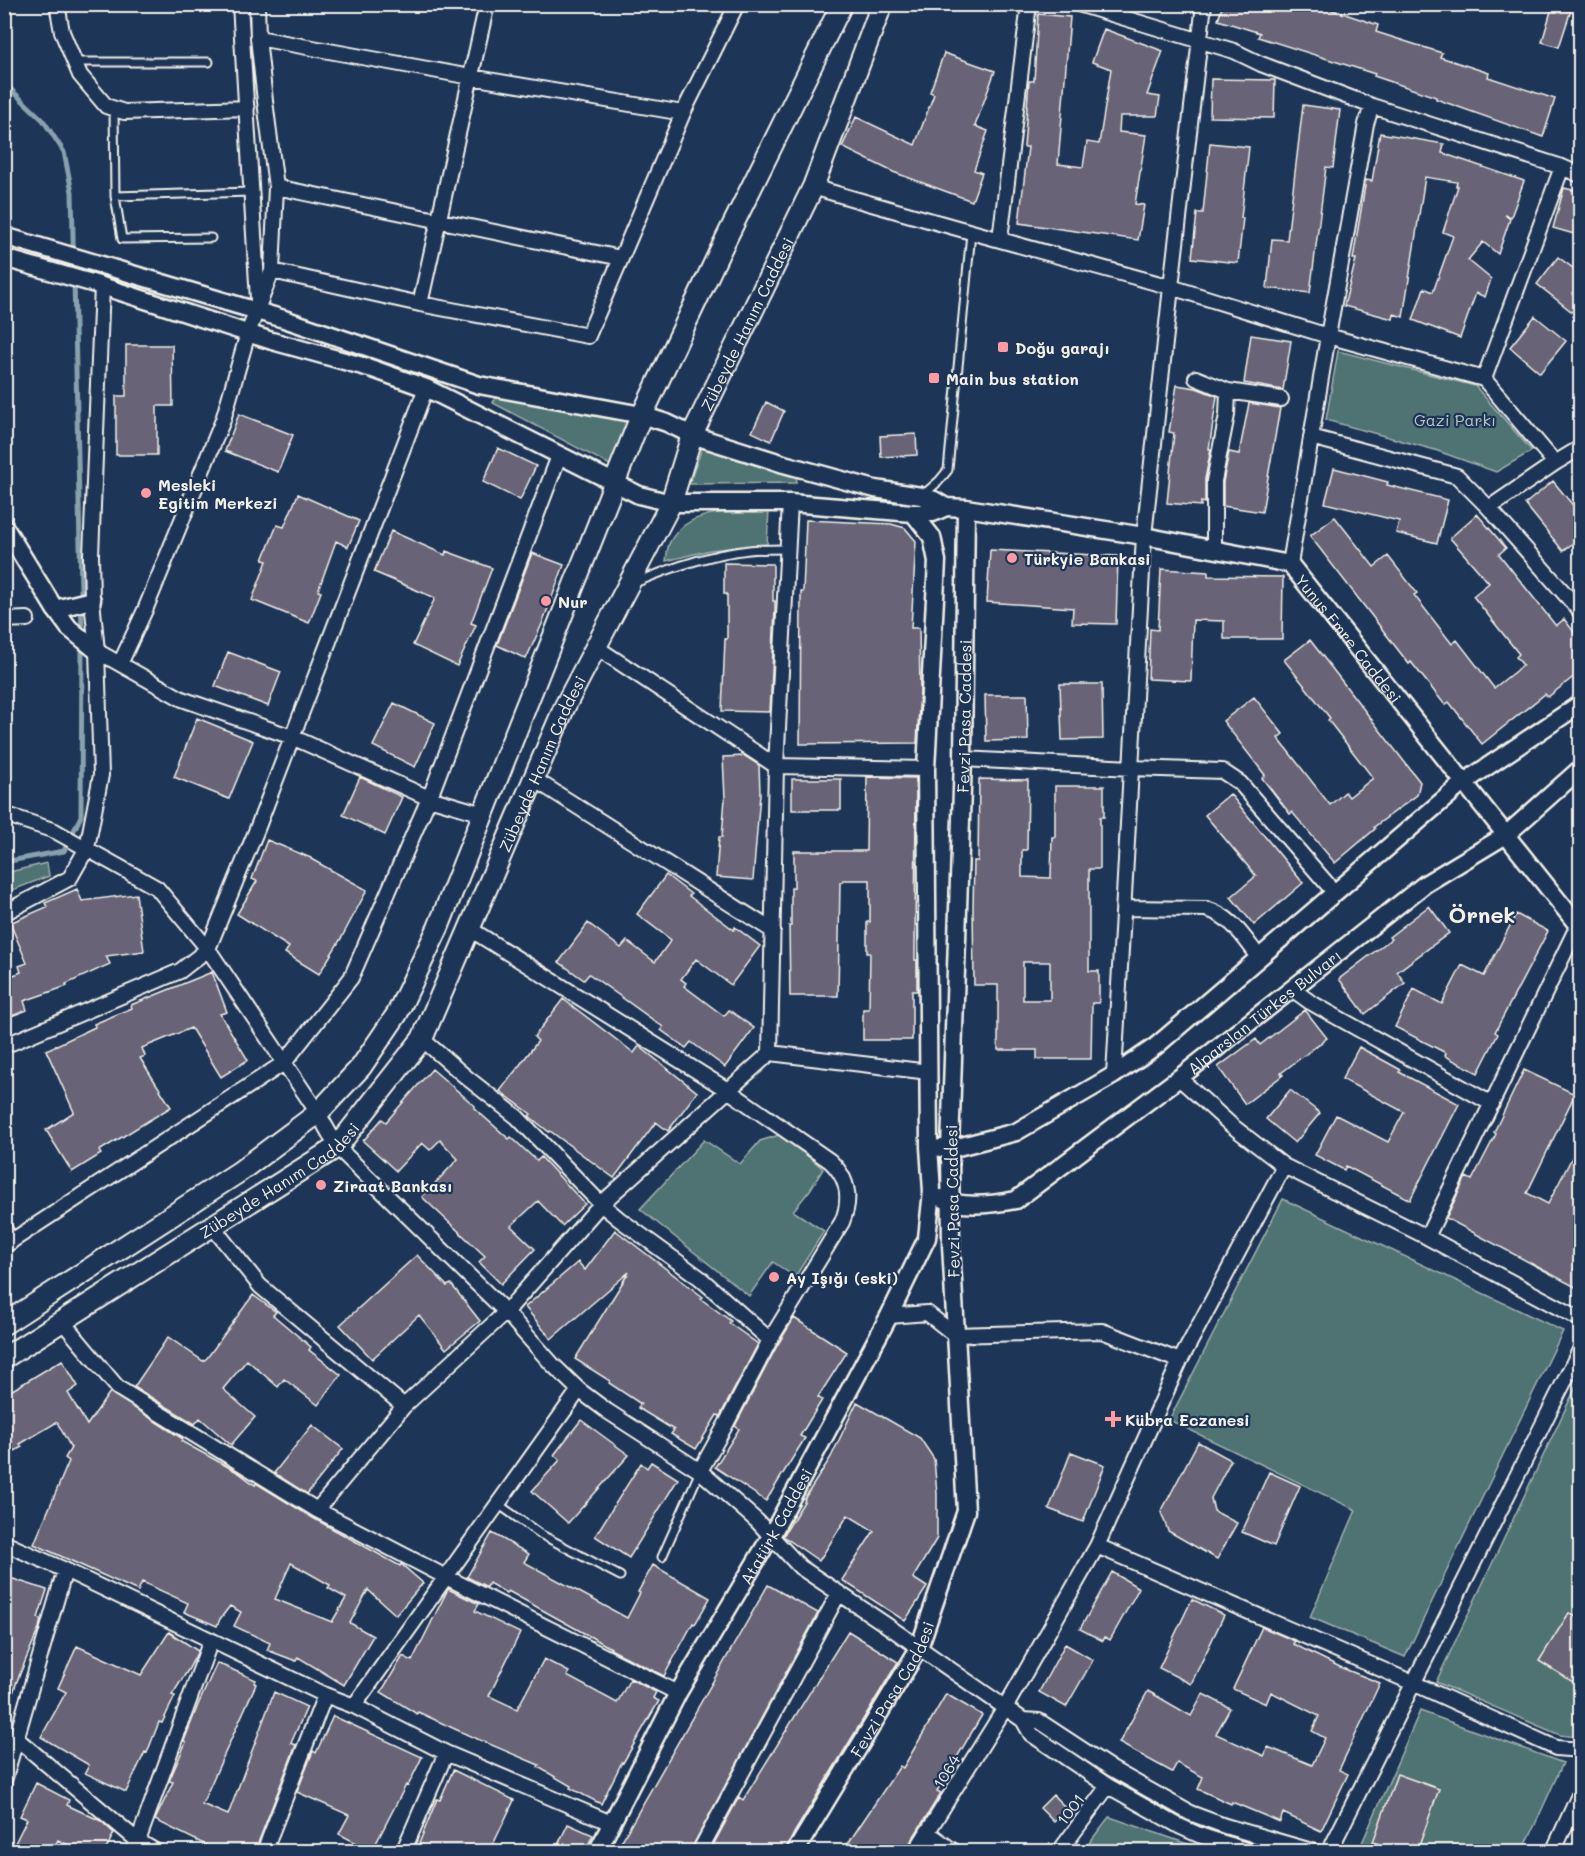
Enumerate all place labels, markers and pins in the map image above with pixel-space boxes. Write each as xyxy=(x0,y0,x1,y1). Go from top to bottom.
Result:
place label: Doğu garajı xyxy=(1015,337,1110,358)
marker: Doğu garajı xyxy=(996,340,1010,354)
place label: Main bus station xyxy=(946,368,1079,389)
marker: Main bus station xyxy=(927,371,941,385)
place label: Mesleki Egitim Merkezi xyxy=(158,474,278,513)
marker: Mesleki Egitim Merkezi xyxy=(139,486,153,500)
place label: Türkyie Bankasi xyxy=(1024,548,1151,569)
marker: Türkyie Bankasi xyxy=(1005,551,1019,565)
place label: Nur xyxy=(558,591,588,612)
marker: Nur xyxy=(539,594,553,608)
place label: Ziraat Bankası xyxy=(333,1175,453,1196)
marker: Ziraat Bankası xyxy=(314,1178,328,1192)
place label: Ay Işığı (eski) xyxy=(786,1267,898,1289)
marker: Ay Işığı (eski) xyxy=(767,1270,781,1284)
place label: Kübra Eczanesi xyxy=(1125,1409,1250,1430)
marker: Kübra Eczanesi xyxy=(1106,1412,1120,1426)

